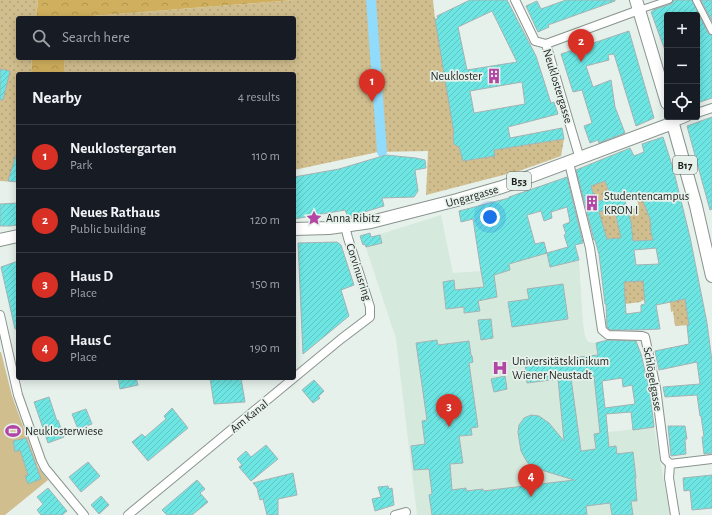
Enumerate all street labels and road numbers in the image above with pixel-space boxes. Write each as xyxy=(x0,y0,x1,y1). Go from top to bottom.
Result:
street label: Neuklostergasse xyxy=(541,47,575,125)
road number: B17 xyxy=(673,156,697,174)
road number: B53 xyxy=(507,172,531,190)
street label: Ungargasse xyxy=(444,183,500,209)
street label: Corvinusring xyxy=(344,242,374,302)
street label: Schlögelgasse xyxy=(641,346,665,412)
street label: Am Kanal xyxy=(228,397,270,435)

